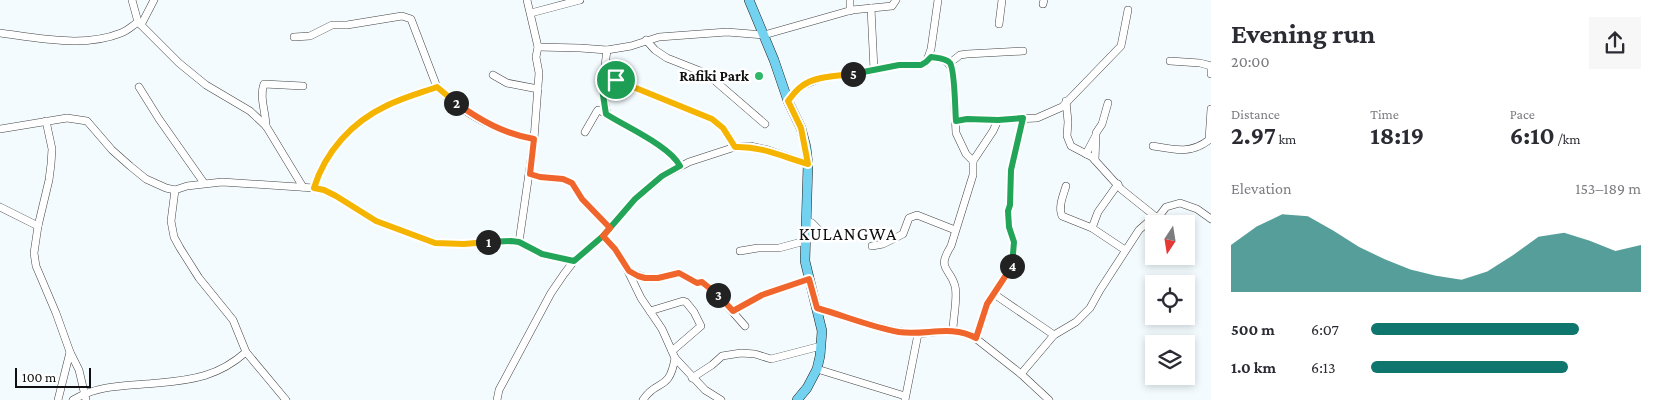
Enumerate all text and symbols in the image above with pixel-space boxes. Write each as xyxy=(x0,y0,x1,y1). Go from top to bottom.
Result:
button: share xyxy=(1589,17,1641,69)
text: Evening run xyxy=(1231,18,1375,49)
text: 20:00 xyxy=(1231,53,1269,70)
pin xyxy=(595,59,637,101)
pin: 5 xyxy=(840,62,866,86)
icon: arrive xyxy=(602,66,630,94)
text: 5 xyxy=(850,66,857,82)
place label: Rafiki Park xyxy=(679,68,750,84)
marker: Rafiki Park xyxy=(753,70,765,82)
pin: 2 xyxy=(444,90,468,116)
text: 2 xyxy=(453,95,460,111)
text: Distance xyxy=(1231,106,1280,122)
text: Time xyxy=(1370,106,1399,122)
text: Pace xyxy=(1510,106,1535,122)
text: 2.97 xyxy=(1231,122,1276,149)
text: 18:19 xyxy=(1370,122,1424,149)
text: 6:10 xyxy=(1510,122,1555,149)
text: km xyxy=(1276,131,1296,147)
text: /km xyxy=(1555,131,1580,147)
text: Elevation xyxy=(1231,180,1292,197)
text: 153–189 m xyxy=(1575,180,1641,197)
north arrow xyxy=(1145,215,1195,265)
map controls xyxy=(1145,215,1195,385)
district label: KULANGWA xyxy=(799,224,897,244)
pin: 1 xyxy=(476,230,500,254)
text: 1 xyxy=(486,234,491,250)
pin: 4 xyxy=(1000,254,1024,278)
text: 4 xyxy=(1009,258,1016,274)
button: locate xyxy=(1145,275,1195,325)
pin: 3 xyxy=(706,282,730,308)
text: 3 xyxy=(715,287,722,303)
text: 500 m xyxy=(1231,321,1275,338)
text: 6:07 xyxy=(1311,321,1339,338)
button: layers xyxy=(1145,335,1195,385)
text: 1.0 km xyxy=(1231,359,1276,376)
text: 6:13 xyxy=(1311,359,1336,376)
scale bar xyxy=(15,365,91,388)
text: 100 m xyxy=(22,369,56,385)

